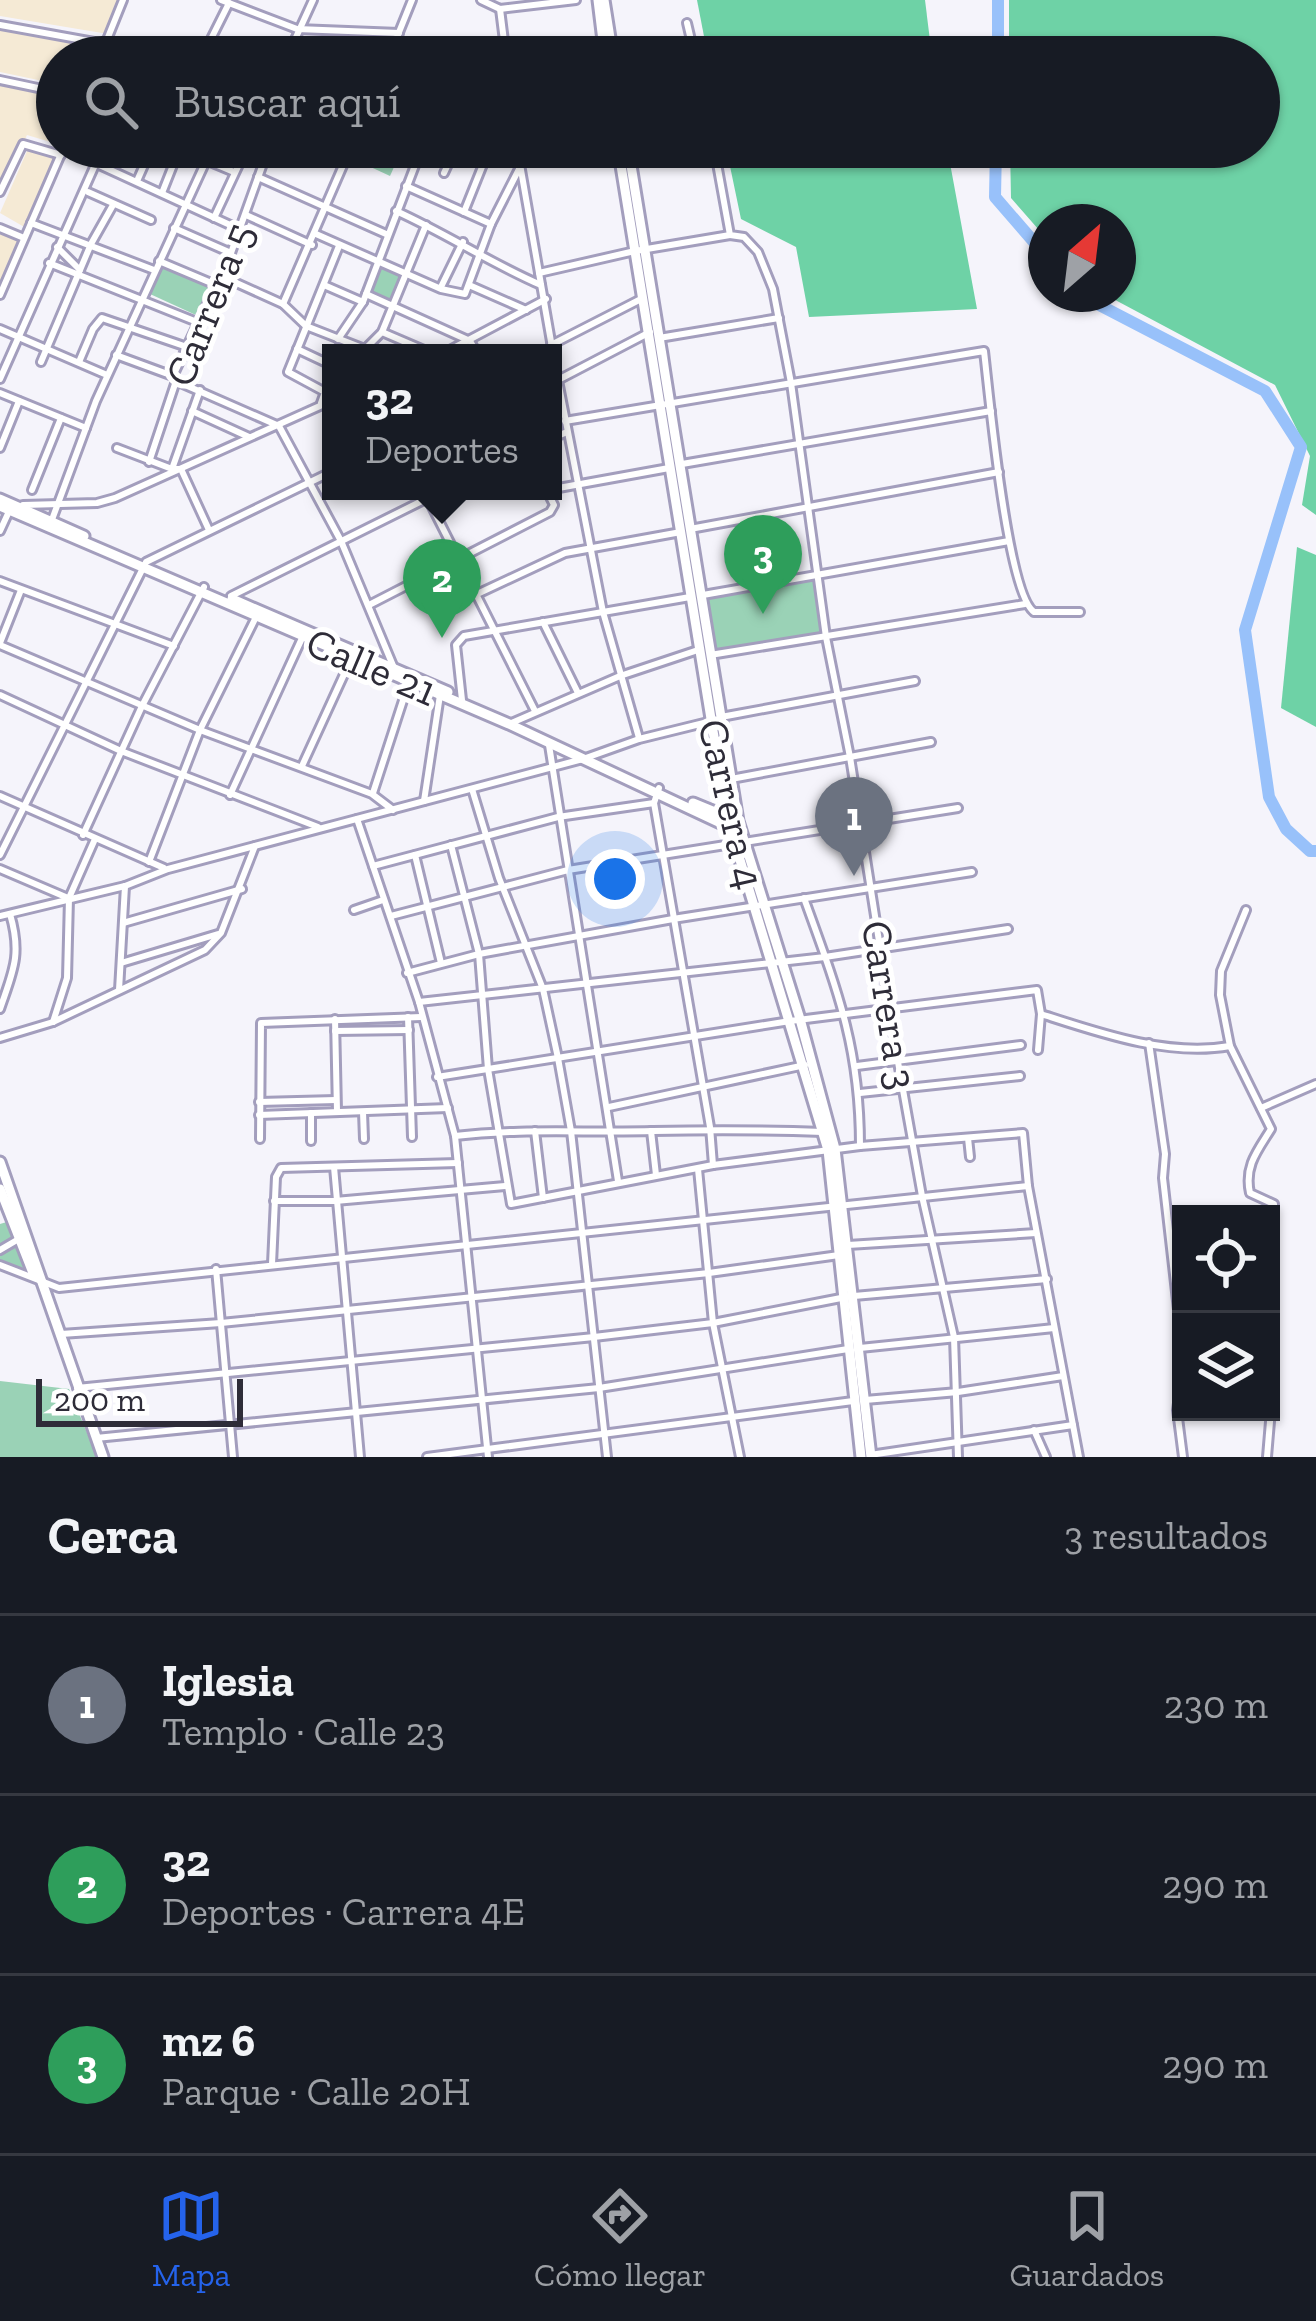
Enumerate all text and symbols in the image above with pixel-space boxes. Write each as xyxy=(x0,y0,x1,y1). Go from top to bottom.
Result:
search box xyxy=(36,36,1280,168)
icon: search xyxy=(78,69,144,135)
text: Buscar aquí xyxy=(174,75,401,129)
north arrow xyxy=(1028,204,1136,312)
street label: Carrera 5 xyxy=(154,215,265,393)
popup xyxy=(322,344,562,500)
text: 32 xyxy=(365,372,413,426)
text: Deportes xyxy=(365,426,519,473)
pin: 3 xyxy=(724,515,802,614)
pin: 2 xyxy=(403,539,481,638)
street label: Calle 21 xyxy=(299,616,445,717)
street label: Carrera 4 xyxy=(687,714,776,894)
pin: 1 xyxy=(815,777,893,876)
your location xyxy=(585,849,645,909)
street label: Carrera 3 xyxy=(851,917,928,1093)
map controls xyxy=(1172,1205,1280,1421)
button: locate xyxy=(1172,1205,1280,1313)
button: layers xyxy=(1172,1313,1280,1421)
scale bar xyxy=(36,1373,243,1426)
text: 200 m xyxy=(54,1380,145,1419)
text: Cerca xyxy=(48,1505,178,1566)
text: 3 resultados xyxy=(1064,1512,1268,1559)
text: Iglesia xyxy=(162,1654,294,1708)
text: 1 xyxy=(79,1681,95,1728)
text: 230 m xyxy=(1164,1681,1268,1728)
text: Templo · Calle 23 xyxy=(162,1708,445,1755)
text: 32 xyxy=(162,1834,210,1888)
text: 2 xyxy=(77,1861,97,1908)
text: 290 m xyxy=(1162,1861,1268,1908)
text: Deportes · Carrera 4E xyxy=(162,1888,525,1935)
text: mz 6 xyxy=(162,2014,255,2068)
text: 3 xyxy=(77,2041,97,2088)
text: 290 m xyxy=(1162,2041,1268,2088)
text: Parque · Calle 20H xyxy=(162,2068,471,2115)
tab: Mapa xyxy=(152,2183,231,2294)
tab: Cómo llegar xyxy=(534,2183,706,2294)
tab: Guardados xyxy=(1010,2183,1164,2294)

